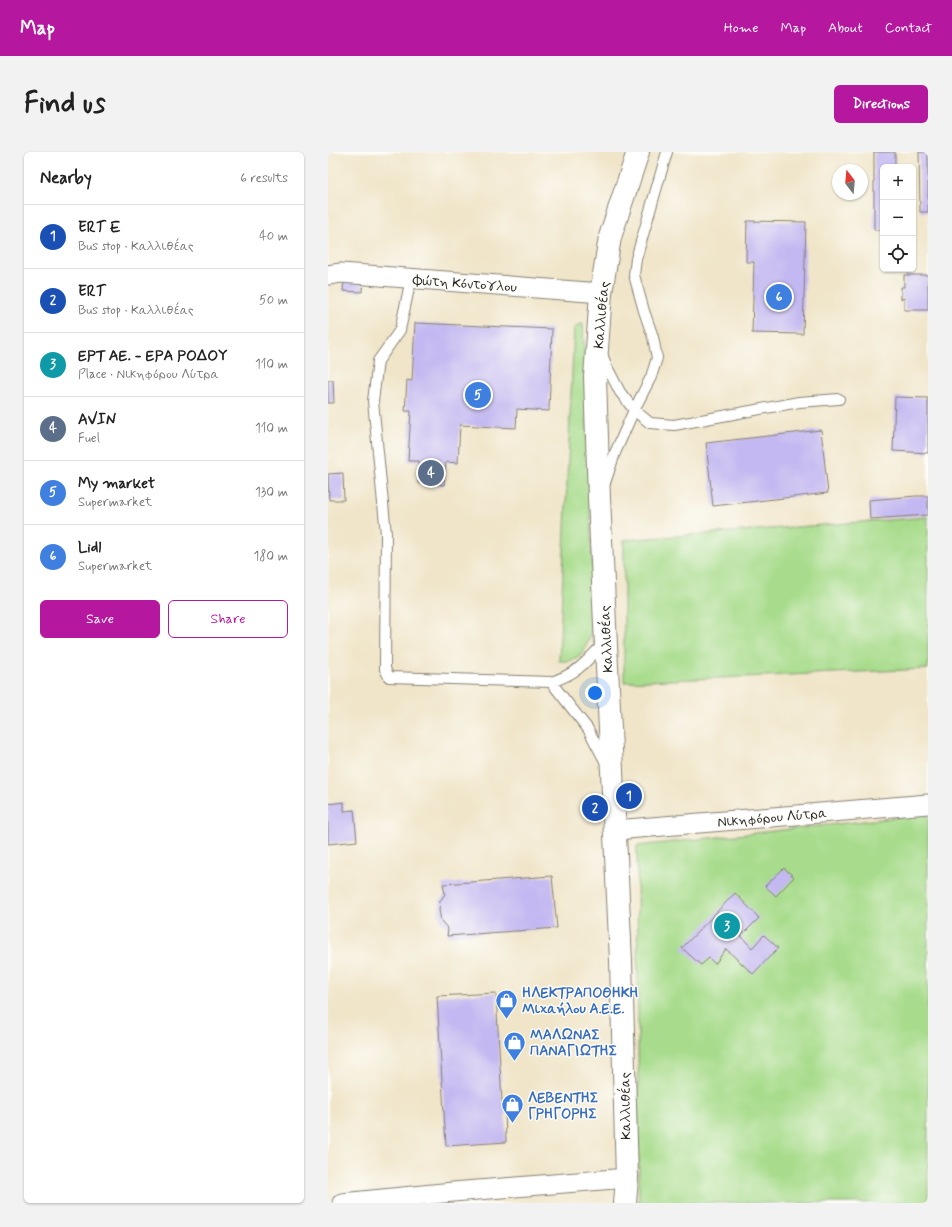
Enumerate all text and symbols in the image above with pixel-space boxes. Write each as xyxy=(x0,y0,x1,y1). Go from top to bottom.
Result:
text: Map xyxy=(20,16,55,41)
text: Home xyxy=(724,19,758,37)
text: Map xyxy=(780,19,806,37)
text: About xyxy=(828,19,863,37)
text: Contact xyxy=(885,19,932,37)
button: Directions xyxy=(834,85,928,123)
text: Find us xyxy=(24,86,105,123)
north arrow xyxy=(832,164,868,200)
map controls xyxy=(880,164,916,272)
button: + xyxy=(880,164,916,200)
text: Nearby xyxy=(40,167,92,189)
text: 6 results xyxy=(240,170,288,187)
button: − xyxy=(880,200,916,236)
text: ERT E xyxy=(78,218,120,238)
text: 1 xyxy=(50,228,56,245)
text: 40 m xyxy=(259,228,288,245)
button: locate xyxy=(880,236,916,272)
text: Bus stop · Καλλιθέας xyxy=(78,238,194,255)
street label: Φώτη Κόντογλου xyxy=(411,271,517,297)
street label: Καλλιθέας xyxy=(589,281,614,350)
text: ERT xyxy=(78,282,106,302)
pin: 6 xyxy=(766,282,792,312)
text: 2 xyxy=(50,292,56,309)
text: 50 m xyxy=(259,292,288,309)
text: Bus stop · Καλλιθέας xyxy=(78,302,194,319)
text: ΕΡΤ ΑΕ. - ΕΡΑ ΡΟΔΟΥ xyxy=(78,346,227,366)
text: 3 xyxy=(50,356,56,373)
text: 110 m xyxy=(255,356,288,373)
text: Place · Νικηφόρου Λύτρα xyxy=(78,366,219,383)
pin: 5 xyxy=(465,380,491,410)
text: AVIN xyxy=(78,410,116,430)
text: 4 xyxy=(49,420,57,437)
text: 110 m xyxy=(255,420,288,437)
text: Fuel xyxy=(78,430,100,447)
pin: 4 xyxy=(418,458,444,488)
text: My market xyxy=(78,474,155,494)
text: 5 xyxy=(49,484,57,501)
text: 130 m xyxy=(255,484,288,501)
text: Supermarket xyxy=(78,494,152,511)
text: Lidl xyxy=(78,538,101,558)
text: 6 xyxy=(50,548,56,565)
text: 180 m xyxy=(253,548,288,565)
text: Supermarket xyxy=(78,558,152,575)
button: Save xyxy=(40,600,160,638)
button: Share xyxy=(168,600,288,638)
street label: Καλλιθέας xyxy=(595,605,618,673)
your location xyxy=(585,683,605,703)
pin: 1 xyxy=(616,781,642,811)
pin: 2 xyxy=(582,793,608,823)
street label: Νικηφόρου Λύτρα xyxy=(717,804,828,832)
pin: 3 xyxy=(714,911,740,941)
place label: ΗΛΕΚΤΡΑΠΟΘΗΚΗ Μιχαήλου Α.Ε.Ε. xyxy=(522,984,639,1018)
shop icon: ΗΛΕΚΤΡΑΠΟΘΗΚΗ Μιχαήλου Α.Ε.Ε. xyxy=(493,987,519,1020)
place label: ΜΑΛΩΝΑΣ ΠΑΝΑΓΙΩΤΗΣ xyxy=(530,1026,617,1060)
shop icon: ΜΑΛΩΝΑΣ ΠΑΝΑΓΙΩΤΗΣ xyxy=(502,1029,528,1062)
street label: Καλλιθέας xyxy=(615,1072,636,1140)
place label: ΛΕΒΕΝΤΗΣ ΓΡΗΓΟΡΗΣ xyxy=(528,1089,598,1123)
shop icon: ΛΕΒΕΝΤΗΣ ΓΡΗΓΟΡΗΣ xyxy=(500,1092,526,1125)

